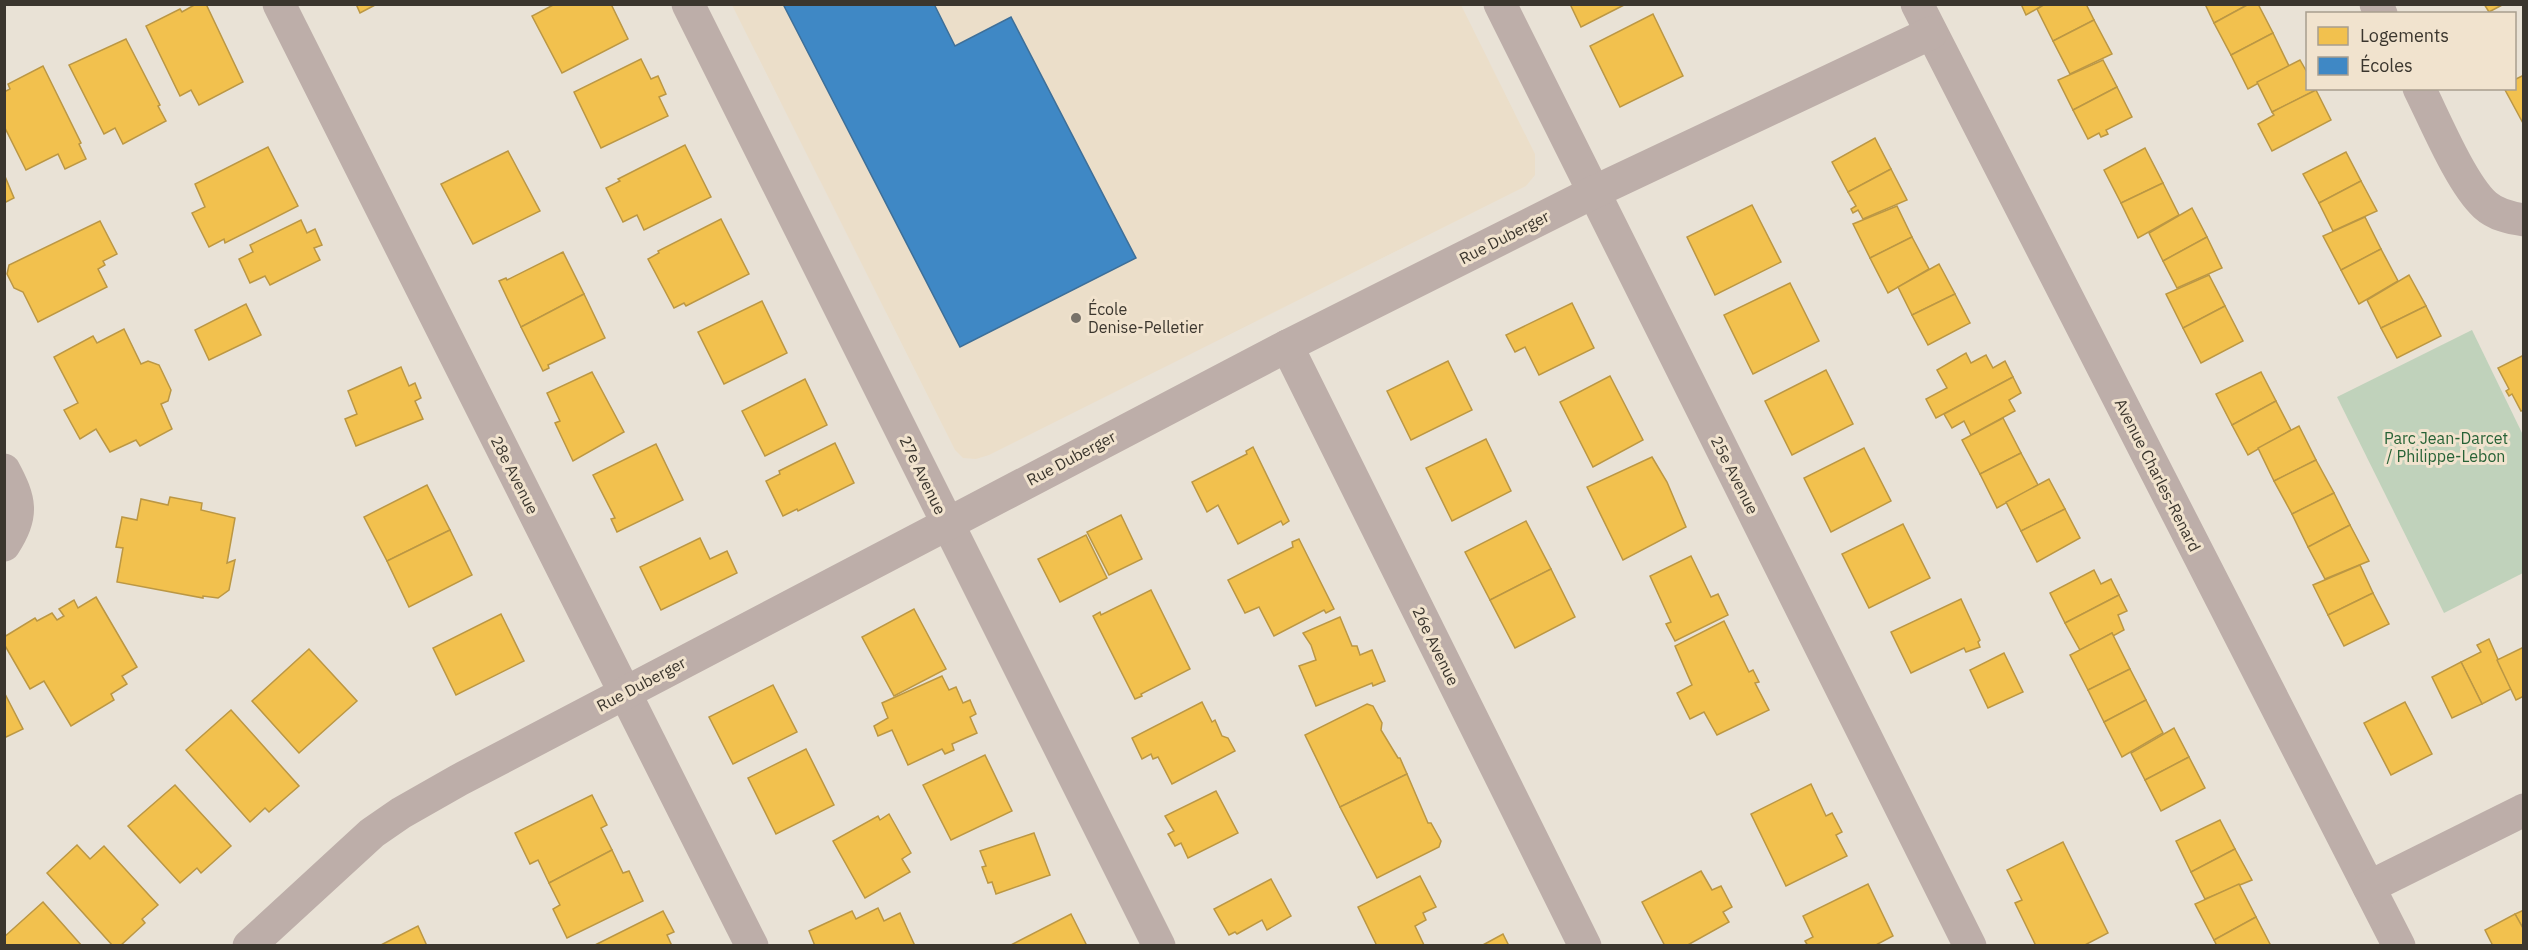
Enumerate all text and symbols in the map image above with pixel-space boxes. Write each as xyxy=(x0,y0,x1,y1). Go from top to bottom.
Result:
legend xyxy=(2306,12,2516,90)
text: Logements xyxy=(2360,24,2449,47)
text: Écoles xyxy=(2360,54,2413,77)
street label: Rue Duberger xyxy=(1456,206,1552,268)
place label: École Denise-Pelletier xyxy=(1088,298,1204,337)
marker: École Denise-Pelletier xyxy=(1069,311,1083,325)
street label: Avenue Charles-Renard xyxy=(2111,395,2205,555)
street label: Rue Duberger xyxy=(1023,426,1119,490)
park label: Parc Jean-Darcet / Philippe-Lebon xyxy=(2384,428,2508,466)
street label: 27e Avenue xyxy=(895,432,951,518)
street label: 28e Avenue xyxy=(487,433,543,518)
street label: 25e Avenue xyxy=(1707,433,1763,518)
street label: 26e Avenue xyxy=(1408,603,1464,689)
street label: Rue Duberger xyxy=(593,652,689,716)

